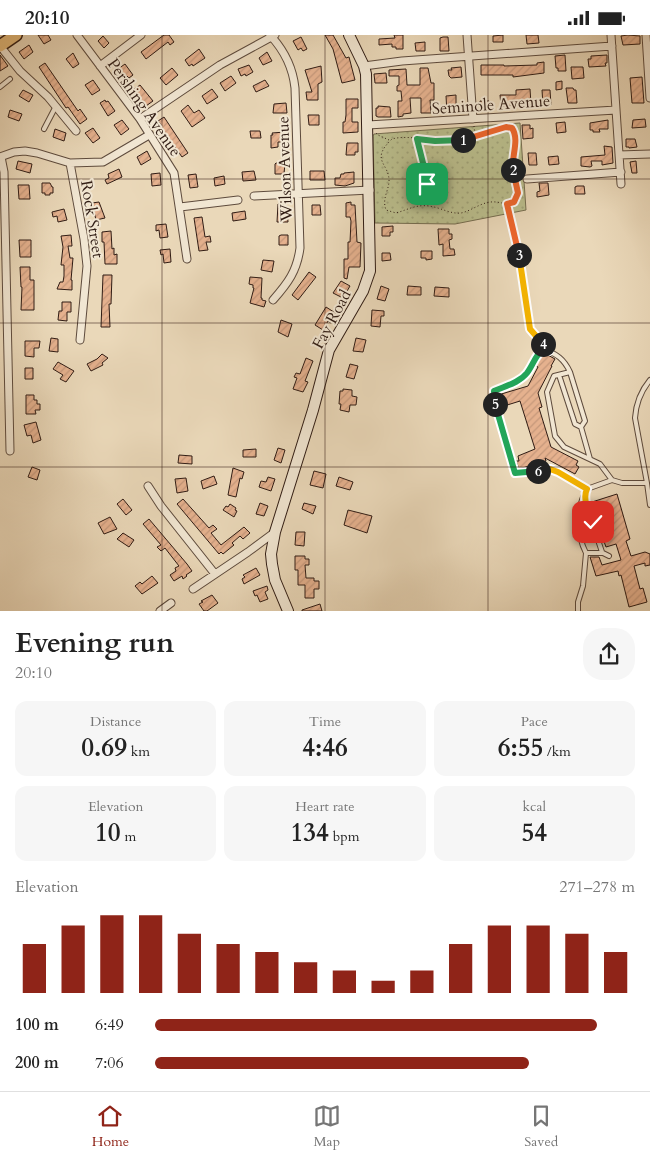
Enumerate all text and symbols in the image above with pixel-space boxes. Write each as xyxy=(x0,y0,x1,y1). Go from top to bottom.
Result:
text: 20:10 xyxy=(25,5,69,31)
street label: Pershing Avenue xyxy=(102,54,186,161)
street label: Seminole Avenue xyxy=(431,90,551,120)
street label: Wilson Avenue xyxy=(272,116,298,223)
pin: 1 xyxy=(450,127,476,153)
text: 1 xyxy=(460,131,467,150)
pin: 2 xyxy=(500,157,526,183)
text: 2 xyxy=(510,161,517,180)
pin xyxy=(406,163,448,205)
icon: arrive xyxy=(413,170,441,198)
street label: Rock Street xyxy=(75,179,109,260)
pin: 3 xyxy=(506,243,532,267)
text: 3 xyxy=(516,246,523,265)
street label: Fay Road xyxy=(307,286,357,353)
pin: 4 xyxy=(530,331,556,357)
text: 4 xyxy=(540,335,547,354)
pin: 5 xyxy=(482,391,508,417)
text: 5 xyxy=(492,395,499,414)
pin: 6 xyxy=(526,459,550,483)
text: 6 xyxy=(535,462,542,481)
pin xyxy=(572,501,614,543)
icon: check xyxy=(579,508,607,536)
text: Evening run xyxy=(15,624,174,662)
button: share xyxy=(583,628,635,680)
text: 20:10 xyxy=(15,662,52,684)
text: Distance xyxy=(90,712,141,731)
text: Time xyxy=(309,712,341,731)
text: Pace xyxy=(521,712,548,731)
text: 0.69 xyxy=(81,731,127,765)
text: 4:46 xyxy=(302,731,348,765)
text: 6:55 xyxy=(498,731,543,765)
text: km xyxy=(127,742,150,761)
text: /km xyxy=(543,742,571,761)
text: Elevation xyxy=(88,797,143,816)
text: Heart rate xyxy=(295,797,355,816)
text: kcal xyxy=(523,797,546,816)
text: 10 xyxy=(95,816,121,850)
text: 134 xyxy=(290,816,329,850)
text: 54 xyxy=(522,816,547,850)
text: m xyxy=(121,827,136,846)
text: bpm xyxy=(329,827,359,846)
text: Elevation xyxy=(15,876,79,898)
text: 271–278 m xyxy=(559,876,635,898)
text: 100 m xyxy=(15,1014,59,1036)
text: 6:49 xyxy=(95,1014,124,1036)
text: 200 m xyxy=(15,1052,59,1074)
text: 7:06 xyxy=(95,1052,124,1074)
tab: Home xyxy=(92,1102,129,1151)
tab: Map xyxy=(313,1102,341,1151)
tab: Saved xyxy=(524,1102,558,1151)

